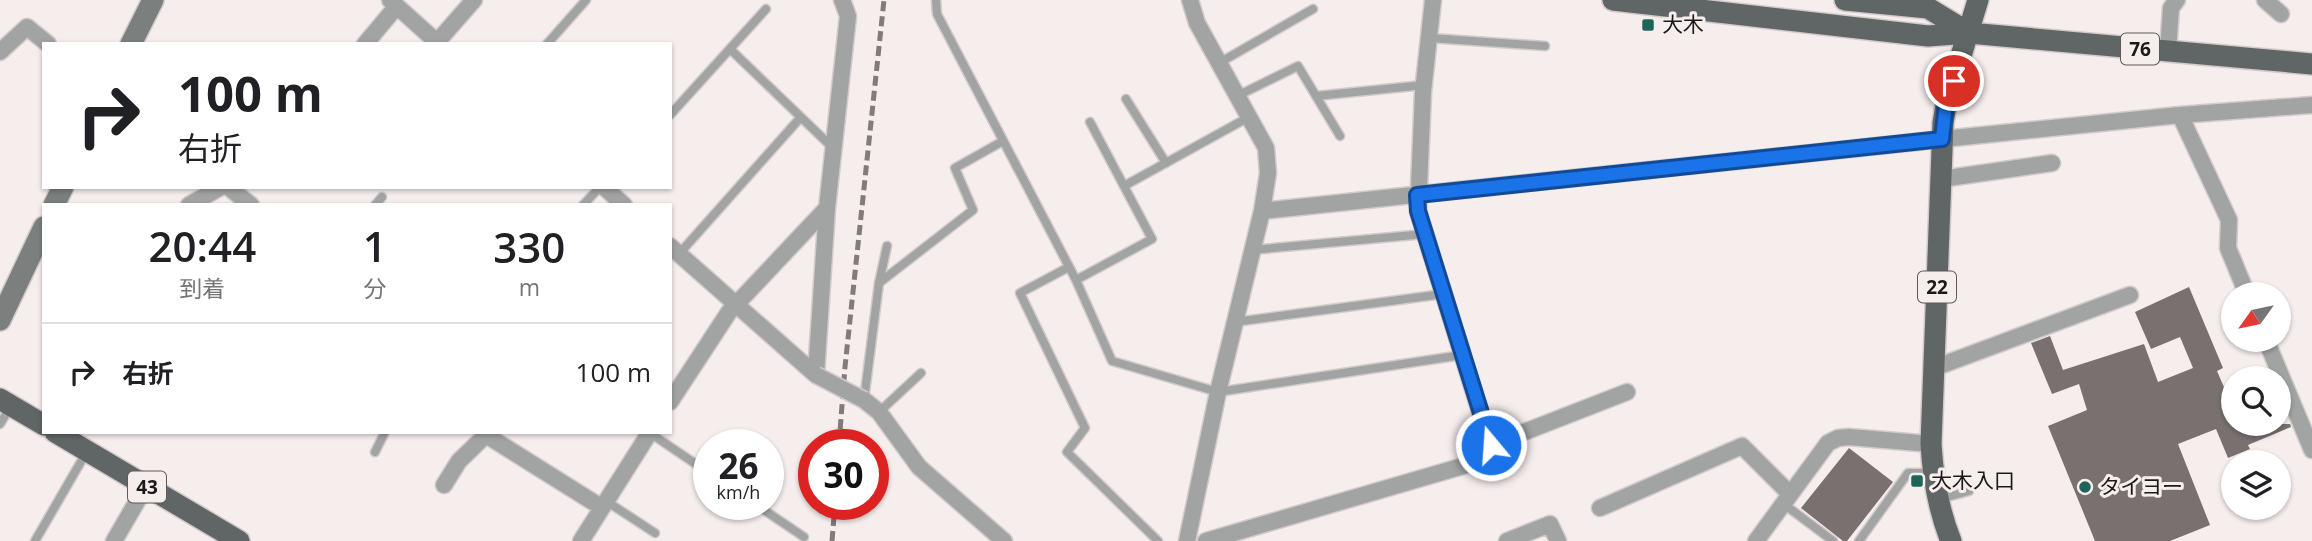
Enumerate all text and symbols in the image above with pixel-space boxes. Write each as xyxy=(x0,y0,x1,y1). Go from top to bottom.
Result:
place label: 大木 xyxy=(1662,10,1704,38)
marker: 大木 xyxy=(1640,17,1656,33)
road number: 76 xyxy=(2121,34,2159,64)
pin xyxy=(1924,51,1984,111)
text: 100 m xyxy=(178,60,323,126)
icon: arrive xyxy=(1935,62,1973,100)
icon: right xyxy=(63,70,154,161)
text: 右折 xyxy=(178,126,242,169)
text: 20:44 xyxy=(149,217,256,274)
text: 1 xyxy=(363,217,387,274)
text: 330 xyxy=(493,218,565,275)
text: m xyxy=(519,271,540,303)
text: 到着 xyxy=(179,272,225,304)
text: 分 xyxy=(363,272,386,304)
road number: 22 xyxy=(1918,272,1956,302)
north arrow xyxy=(2221,282,2291,352)
map controls xyxy=(2221,282,2291,520)
icon: right xyxy=(63,353,101,391)
text: 100 m xyxy=(576,354,651,390)
text: 右折 xyxy=(122,355,174,391)
button: search xyxy=(2221,366,2291,436)
position arrow xyxy=(1454,408,1528,482)
speed limit sign: 30 xyxy=(798,429,889,520)
text: 26 xyxy=(718,442,759,489)
button: layers xyxy=(2221,450,2291,520)
place label: 大木入口 xyxy=(1931,466,2015,494)
road number: 43 xyxy=(128,472,166,502)
place label: タイヨー xyxy=(2099,472,2183,500)
marker: 大木入口 xyxy=(1909,473,1925,489)
marker: タイヨー xyxy=(2077,479,2093,495)
text: km/h xyxy=(717,480,760,504)

